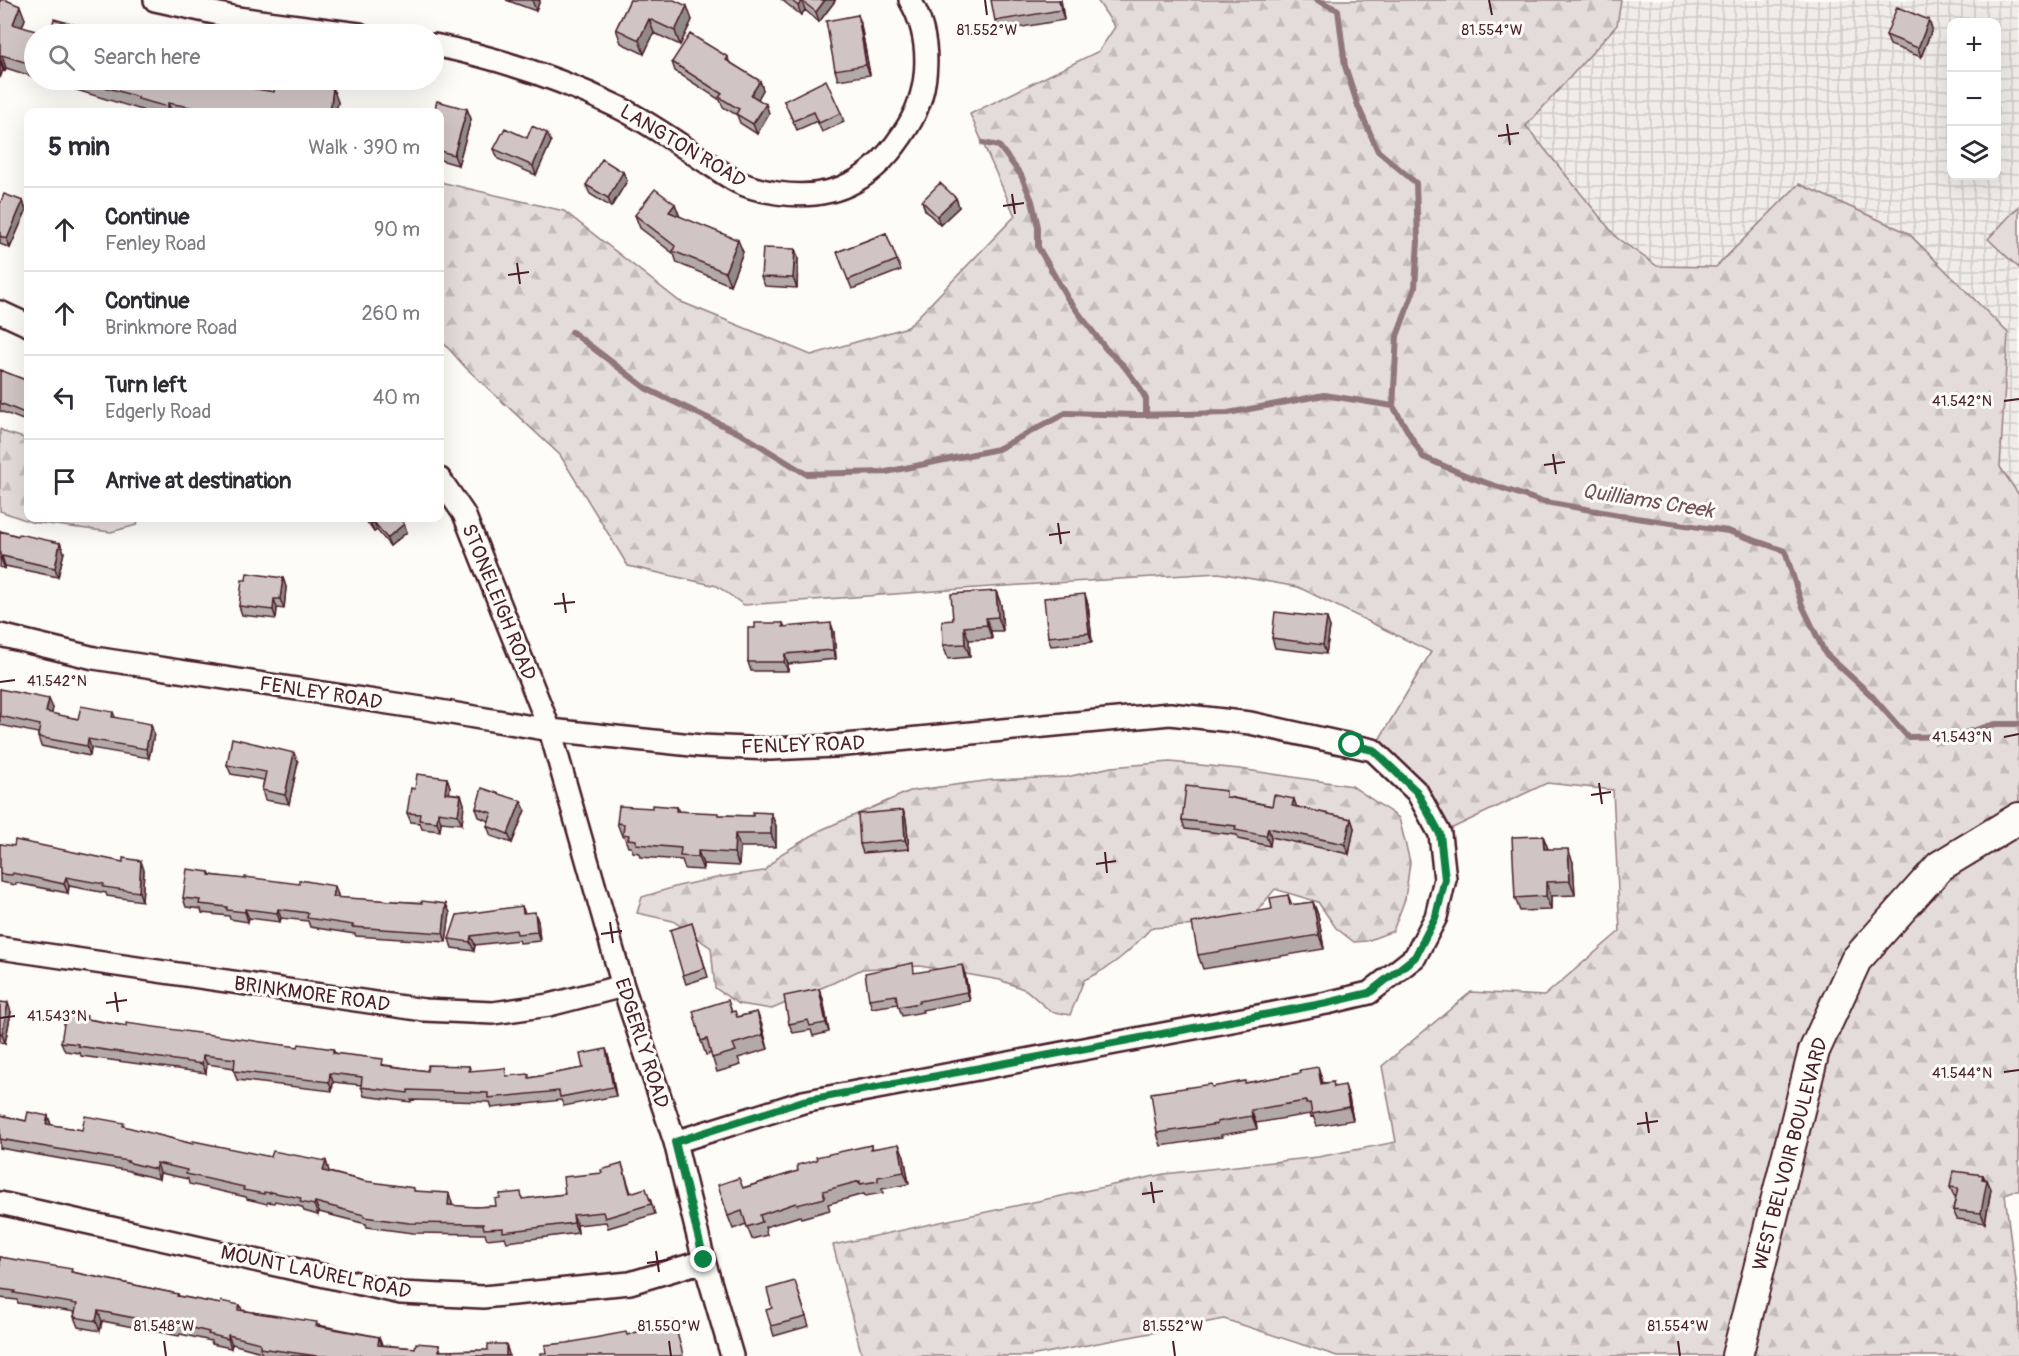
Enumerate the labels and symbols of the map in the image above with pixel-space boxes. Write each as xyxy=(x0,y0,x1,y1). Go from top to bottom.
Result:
text: 81.552°W xyxy=(957,21,1018,40)
text: 81.554°W xyxy=(1461,21,1523,40)
street label: LANGTON ROAD xyxy=(615,99,751,193)
text: 41.542°N xyxy=(1932,392,1992,411)
water label: Quilliams Creek xyxy=(1580,477,1718,525)
street label: STONELEIGH ROAD xyxy=(456,520,542,684)
street label: FENLEY ROAD xyxy=(258,671,384,715)
text: 41.542°N xyxy=(27,672,87,691)
text: 41.543°N xyxy=(1932,728,1992,747)
street label: FENLEY ROAD xyxy=(741,730,865,760)
route start xyxy=(1338,731,1364,757)
street label: BRINKMORE ROAD xyxy=(232,971,392,1017)
street label: EDGERLY ROAD xyxy=(609,975,675,1111)
text: 41.543°N xyxy=(27,1007,87,1026)
street label: WEST BELVOIR BOULEVARD xyxy=(1747,1035,1833,1273)
text: 41.544°N xyxy=(1932,1064,1992,1083)
street label: MOUNT LAUREL ROAD xyxy=(218,1240,414,1304)
route end xyxy=(690,1246,716,1272)
text: 81.548°W xyxy=(134,1317,194,1336)
text: 81.550°W xyxy=(638,1317,700,1336)
text: 81.552°W xyxy=(1143,1317,1204,1336)
text: 81.554°W xyxy=(1647,1317,1709,1336)

